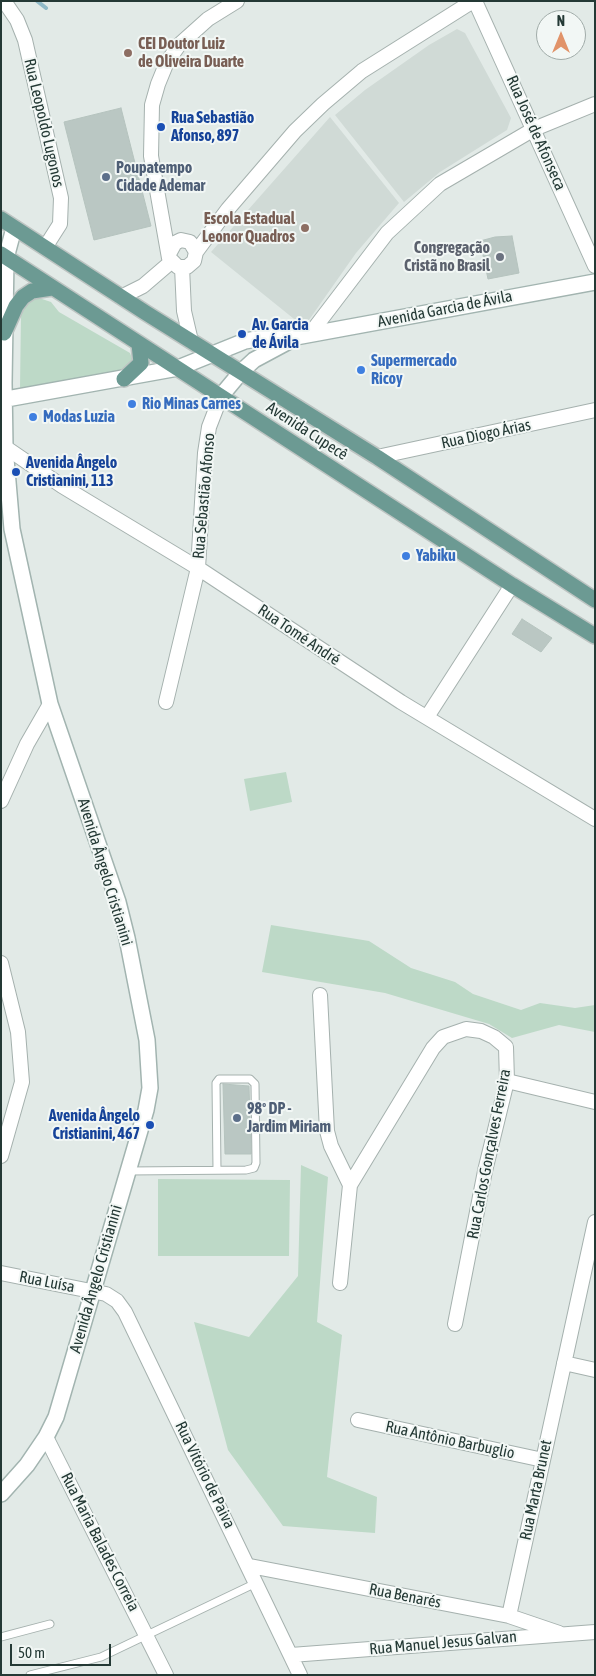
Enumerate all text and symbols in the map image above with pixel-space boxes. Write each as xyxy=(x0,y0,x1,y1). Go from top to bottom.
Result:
north arrow xyxy=(536,10,586,60)
text: N xyxy=(557,13,565,29)
place label: CEI Doutor Luiz de Oliveira Duarte xyxy=(138,34,244,72)
marker: CEI Doutor Luiz de Oliveira Duarte xyxy=(122,47,134,59)
street label: Rua Leopoldo Lugonos xyxy=(20,57,68,189)
street label: Rua José de Afonseca xyxy=(502,73,570,193)
place label: Rua Sebastião Afonso, 897 xyxy=(171,108,254,146)
marker: Rua Sebastião Afonso, 897 xyxy=(155,121,167,133)
place label: Poupatempo Cidade Ademar xyxy=(116,158,205,196)
marker: Poupatempo Cidade Ademar xyxy=(100,171,112,183)
place label: Escola Estadual Leonor Quadros xyxy=(202,209,295,247)
marker: Escola Estadual Leonor Quadros xyxy=(299,222,311,234)
place label: Congregação Cristã no Brasil xyxy=(404,238,490,276)
marker: Congregação Cristã no Brasil xyxy=(494,251,506,263)
street label: Avenida Garcia de Ávila xyxy=(376,287,514,331)
place label: Av. Garcia de Ávila xyxy=(252,315,309,353)
marker: Av. Garcia de Ávila xyxy=(236,328,248,340)
place label: Supermercado Ricoy xyxy=(371,351,457,389)
marker: Supermercado Ricoy xyxy=(355,364,367,376)
place label: Rio Minas Carnes xyxy=(142,394,241,414)
marker: Rio Minas Carnes xyxy=(126,398,138,410)
street label: Avenida Cupecê xyxy=(263,398,351,464)
place label: Modas Luzia xyxy=(43,407,115,427)
marker: Modas Luzia xyxy=(27,411,39,423)
street label: Rua Diogo Árias xyxy=(439,415,533,453)
street label: Rua Sebastião Afonso xyxy=(189,432,219,560)
place label: Avenida Ângelo Cristianini, 113 xyxy=(26,453,117,491)
marker: Avenida Ângelo Cristianini, 113 xyxy=(10,466,22,478)
place label: Yabiku xyxy=(416,546,456,566)
marker: Yabiku xyxy=(400,550,412,562)
street label: Rua Tomé André xyxy=(254,600,344,670)
street label: Avenida Ângelo Cristianini xyxy=(73,796,137,948)
street label: Rua Carlos Gonçalves Ferreira xyxy=(463,1067,515,1241)
place label: 98º DP - Jardim Miriam xyxy=(247,1099,331,1137)
place label: Avenida Ângelo Cristianini, 467 xyxy=(49,1106,140,1144)
marker: 98º DP - Jardim Miriam xyxy=(231,1112,243,1124)
marker: Avenida Ângelo Cristianini, 467 xyxy=(144,1119,156,1131)
street label: Avenida Ângelo Cristianini xyxy=(66,1203,126,1355)
street label: Rua Luísa xyxy=(18,1267,76,1297)
street label: Rua Antônio Barbuglio xyxy=(384,1417,516,1463)
street label: Rua Vitório de Paiva xyxy=(171,1418,239,1532)
street label: Rua Marta Brunet xyxy=(516,1438,556,1542)
street label: Rua Maria Balades Correia xyxy=(57,1469,143,1615)
street label: Rua Benarés xyxy=(367,1580,443,1612)
street label: Rua Manuel Jesus Galvan xyxy=(368,1627,518,1659)
scale bar xyxy=(12,1634,114,1666)
text: 50 m xyxy=(18,1644,45,1661)

